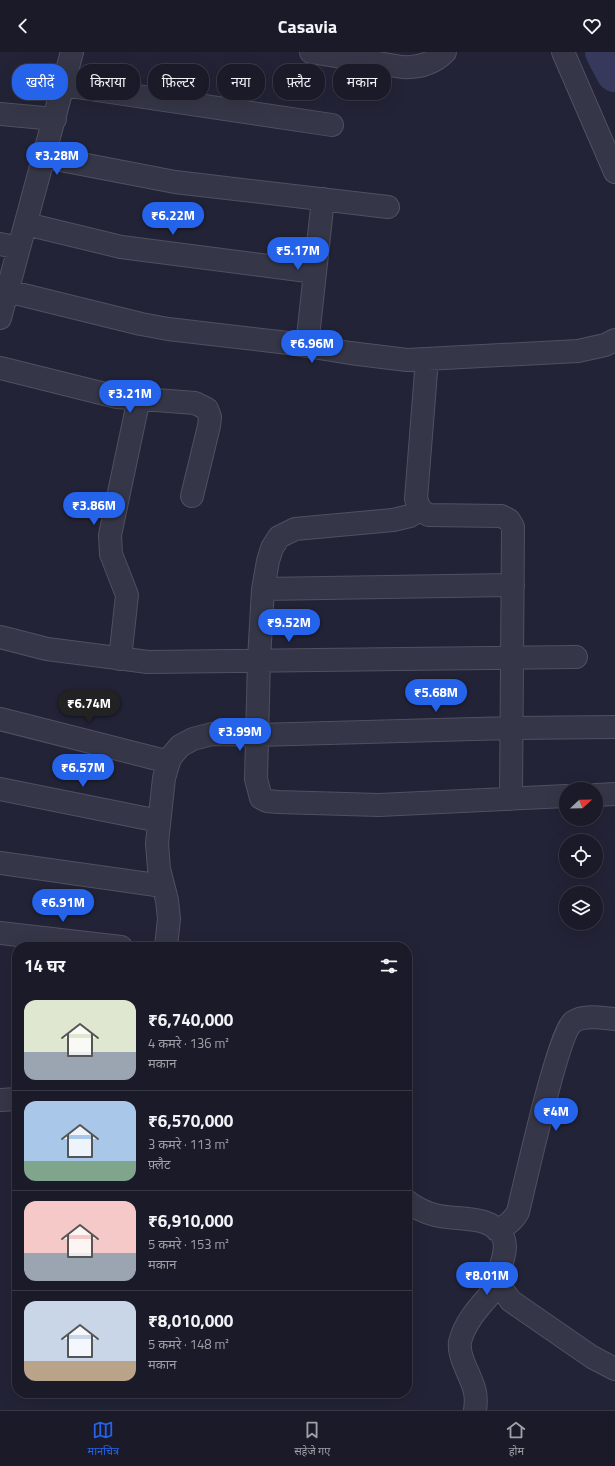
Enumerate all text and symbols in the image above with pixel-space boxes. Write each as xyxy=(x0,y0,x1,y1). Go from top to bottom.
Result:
text: Casavia xyxy=(278,13,337,40)
icon: back xyxy=(12,15,34,37)
icon: heart xyxy=(581,15,603,37)
chip: खरीदें xyxy=(12,64,68,100)
chip: किराया xyxy=(76,64,140,100)
chip: फ़िल्टर xyxy=(148,64,209,100)
chip: नया xyxy=(217,64,265,100)
chip: फ़्लैट xyxy=(273,64,325,100)
chip: मकान xyxy=(333,64,391,100)
pin: ₹3.28M xyxy=(24,142,90,176)
text: ₹3.28M xyxy=(35,145,79,165)
pin: ₹6.22M xyxy=(140,202,206,236)
text: ₹6.22M xyxy=(151,205,195,225)
pin: ₹5.17M xyxy=(265,237,331,271)
text: ₹5.17M xyxy=(276,240,320,260)
pin: ₹6.96M xyxy=(279,330,345,364)
text: ₹6.96M xyxy=(290,333,334,353)
pin: ₹3.21M xyxy=(97,380,163,414)
text: ₹3.21M xyxy=(108,383,152,403)
pin: ₹3.86M xyxy=(61,492,127,526)
text: ₹3.86M xyxy=(72,495,116,515)
pin: ₹9.52M xyxy=(256,609,322,643)
text: ₹9.52M xyxy=(267,612,311,632)
pin: ₹5.68M xyxy=(403,679,469,713)
text: ₹5.68M xyxy=(414,682,458,702)
pin: ₹6.74M xyxy=(56,690,122,724)
text: ₹6.74M xyxy=(67,693,111,713)
pin: ₹3.99M xyxy=(207,718,273,752)
text: ₹3.99M xyxy=(218,721,262,741)
pin: ₹6.57M xyxy=(50,754,116,788)
text: ₹6.57M xyxy=(61,757,105,777)
north arrow xyxy=(559,782,603,826)
map controls xyxy=(559,782,603,930)
button: locate xyxy=(559,834,603,878)
button: layers xyxy=(559,886,603,930)
pin: ₹6.91M xyxy=(30,889,96,923)
text: ₹6.91M xyxy=(41,892,85,912)
text: 14 घर xyxy=(24,953,65,979)
icon: filters xyxy=(378,955,400,977)
text: ₹6,740,000 xyxy=(148,1007,233,1033)
icon: home xyxy=(56,1016,104,1064)
text: 4 कमरे · 136 m² xyxy=(148,1033,229,1053)
text: मकान xyxy=(148,1053,176,1073)
pin: ₹4M xyxy=(537,1098,575,1132)
text: ₹4M xyxy=(543,1101,569,1121)
text: ₹6,570,000 xyxy=(148,1108,233,1134)
icon: home xyxy=(56,1117,104,1165)
text: 3 कमरे · 113 m² xyxy=(148,1134,229,1154)
text: फ़्लैट xyxy=(148,1154,171,1174)
text: ₹6,910,000 xyxy=(148,1208,233,1234)
icon: home xyxy=(56,1217,104,1265)
text: 5 कमरे · 153 m² xyxy=(148,1234,229,1254)
text: मकान xyxy=(148,1254,176,1274)
pin: ₹8.01M xyxy=(454,1262,520,1296)
text: ₹8.01M xyxy=(465,1265,509,1285)
text: ₹8,010,000 xyxy=(148,1308,233,1334)
icon: home xyxy=(56,1317,104,1365)
text: 5 कमरे · 148 m² xyxy=(148,1334,229,1354)
text: मकान xyxy=(148,1354,176,1374)
tab: मानचित्र xyxy=(88,1419,119,1459)
tab: सहेजे गए xyxy=(294,1419,330,1459)
tab: होम xyxy=(505,1419,527,1459)

